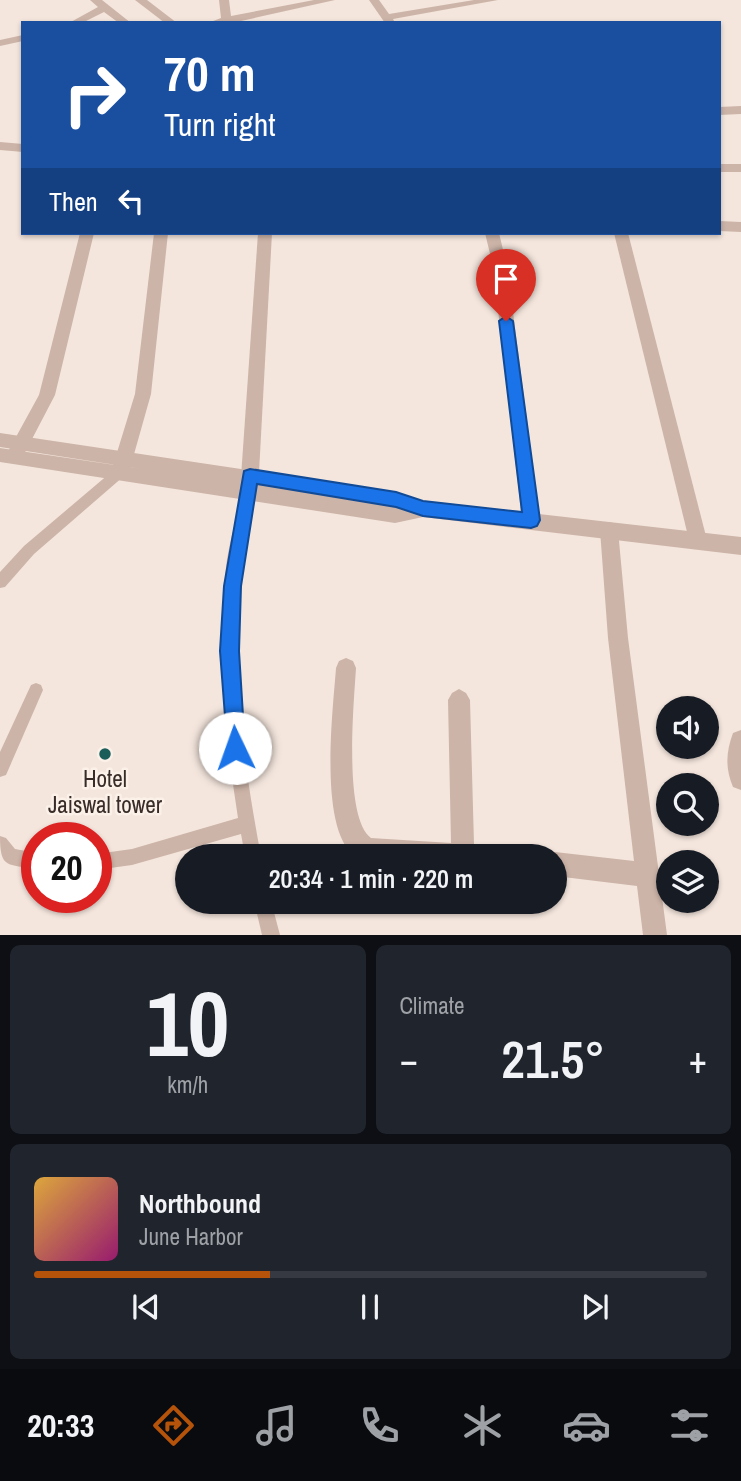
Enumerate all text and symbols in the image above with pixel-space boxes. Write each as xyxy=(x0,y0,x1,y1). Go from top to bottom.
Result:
text: 70 m xyxy=(164,40,256,106)
icon: right xyxy=(49,49,140,140)
text: Turn right xyxy=(164,103,276,146)
icon: left xyxy=(112,182,150,220)
text: Then xyxy=(49,184,98,219)
pin xyxy=(476,249,536,321)
icon: arrive xyxy=(487,260,525,298)
map controls xyxy=(656,696,719,913)
button: sound xyxy=(656,696,719,759)
position arrow xyxy=(198,711,272,785)
marker: Hotel Jaiswal tower xyxy=(97,746,113,762)
place label: Hotel Jaiswal tower xyxy=(48,763,163,820)
button: search xyxy=(656,773,719,836)
speed limit sign: 20 xyxy=(21,822,112,913)
button: layers xyxy=(656,850,719,913)
text: 20:34 · 1 min · 220 m xyxy=(269,861,473,896)
text: 10 xyxy=(146,962,229,1084)
text: Climate xyxy=(400,990,464,1021)
text: 21.5° xyxy=(501,1024,605,1094)
text: − xyxy=(400,1034,418,1085)
text: + xyxy=(689,1034,707,1085)
text: km/h xyxy=(167,1069,208,1100)
text: Northbound xyxy=(139,1186,261,1221)
text: June Harbor xyxy=(139,1221,243,1252)
icon: previous xyxy=(127,1288,165,1326)
icon: pause xyxy=(351,1288,389,1326)
icon: next xyxy=(576,1288,614,1326)
icon: directions xyxy=(149,1401,198,1450)
icon: music xyxy=(252,1401,301,1450)
icon: phone xyxy=(355,1401,404,1450)
icon: climate xyxy=(458,1401,507,1450)
icon: car xyxy=(562,1401,611,1450)
icon: filters xyxy=(665,1401,714,1450)
text: 20:33 xyxy=(27,1404,94,1447)

